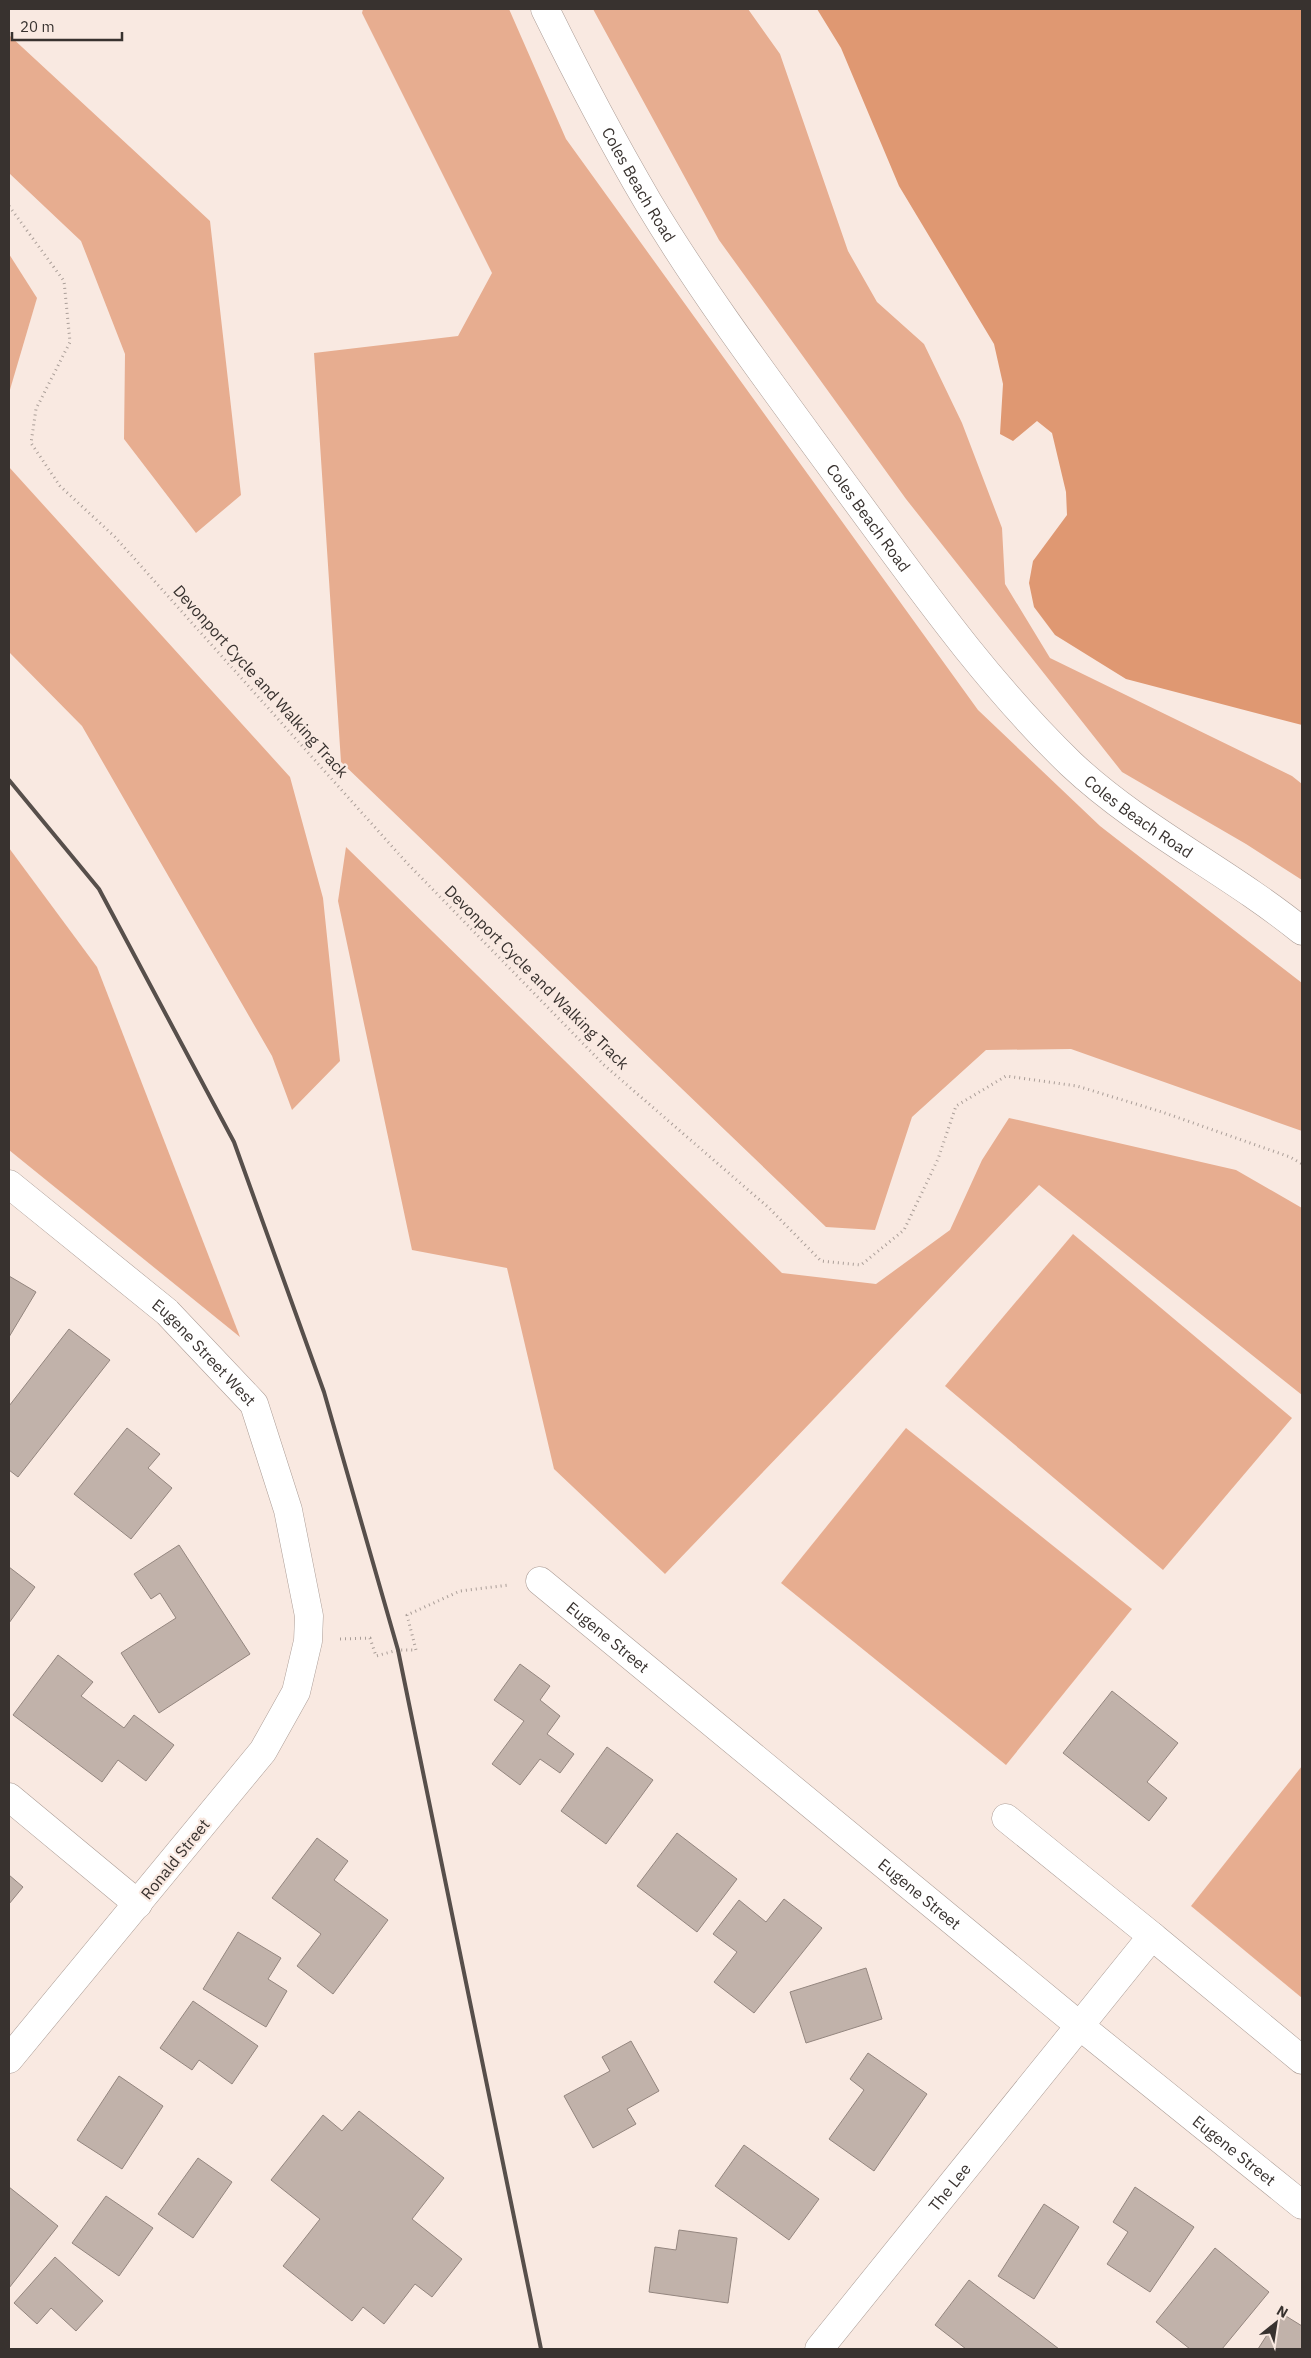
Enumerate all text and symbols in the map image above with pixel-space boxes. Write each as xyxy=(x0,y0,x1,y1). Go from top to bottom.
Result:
scale bar xyxy=(12,10,122,42)
text: 20 m xyxy=(20,17,55,36)
street label: Coles Beach Road xyxy=(598,124,680,245)
street label: Coles Beach Road xyxy=(822,460,915,576)
street label: Devonport Cycle and Walking Track xyxy=(169,581,353,782)
street label: Coles Beach Road xyxy=(1080,771,1197,862)
street label: Devonport Cycle and Walking Track xyxy=(441,881,634,1074)
street label: Eugene Street West xyxy=(148,1294,260,1410)
street label: Eugene Street xyxy=(563,1597,653,1677)
street label: Ronald Street xyxy=(136,1815,214,1903)
street label: Eugene Street xyxy=(874,1854,965,1934)
street label: Eugene Street xyxy=(1189,2111,1280,2190)
street label: The Lee xyxy=(924,2159,975,2215)
north arrow xyxy=(1251,2298,1301,2348)
text: N xyxy=(1274,2301,1291,2322)

